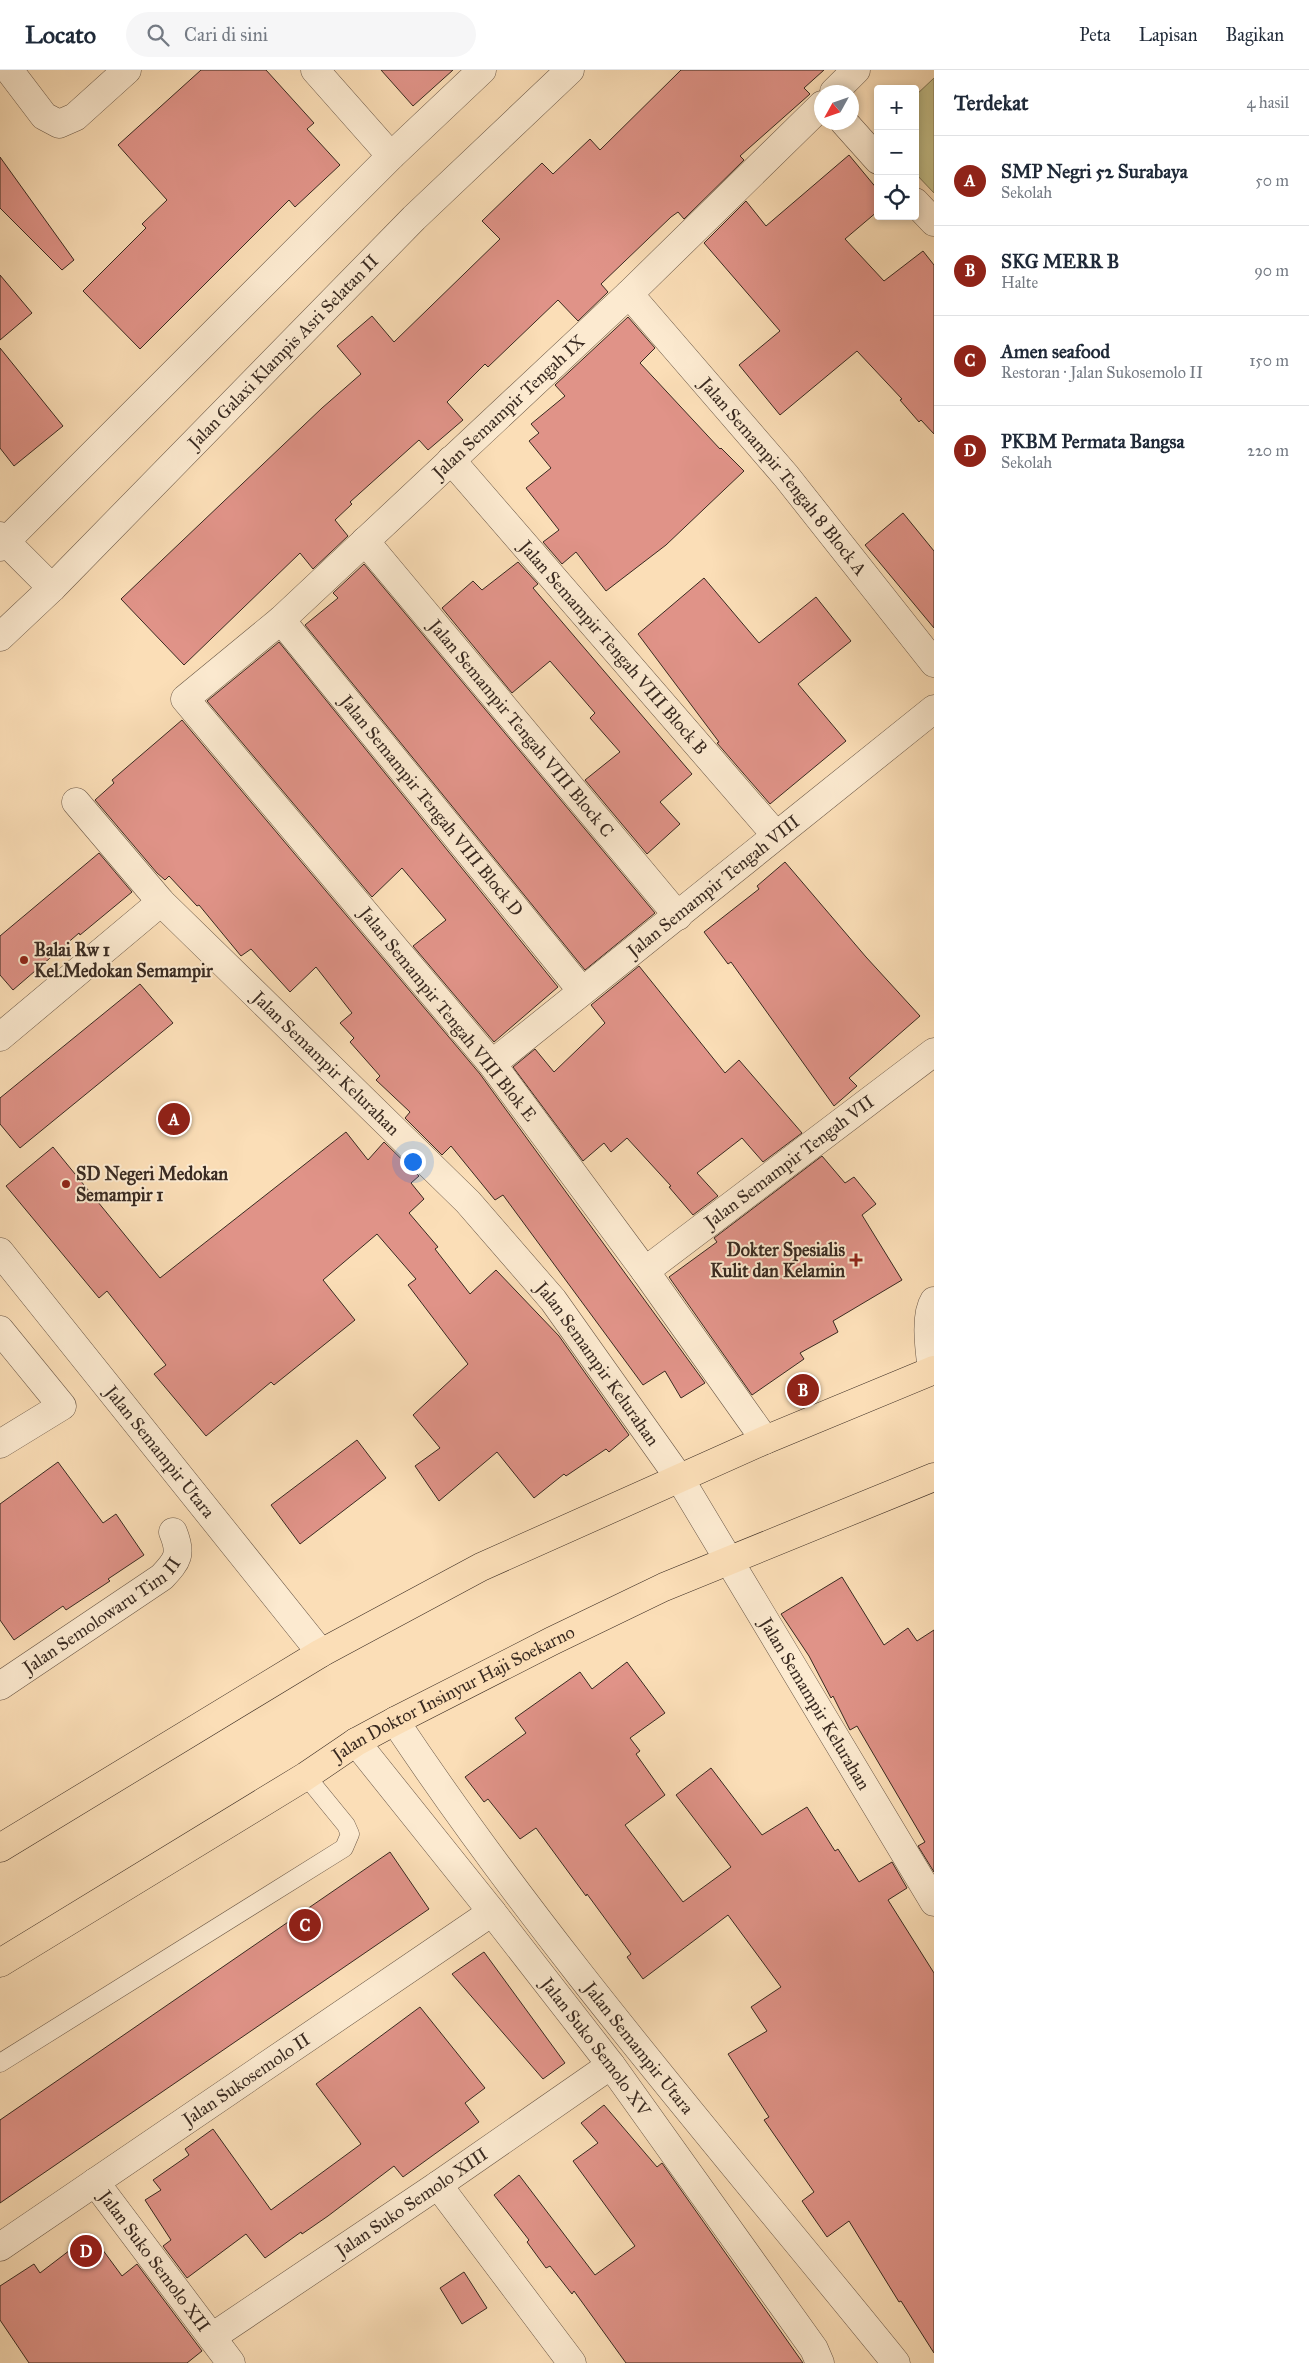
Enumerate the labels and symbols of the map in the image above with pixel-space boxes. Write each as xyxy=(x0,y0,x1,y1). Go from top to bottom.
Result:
north arrow xyxy=(814,85,859,130)
street label: Jalan Galaxi Klampis Asri Selatan II xyxy=(182,250,383,456)
street label: Jalan Semampir Tengah IX xyxy=(427,330,590,485)
street label: Jalan Semampir Tengah 8 Block A xyxy=(693,371,871,580)
street label: Jalan Semampir Tengah VIII Block B xyxy=(513,534,712,759)
street label: Jalan Semampir Tengah VIII Block C xyxy=(422,614,618,842)
street label: Jalan Semampir Tengah VIII Block D xyxy=(333,689,528,921)
street label: Jalan Semampir Tengah VIII xyxy=(621,810,804,964)
street label: Jalan Semampir Tengah VIII Blok E xyxy=(353,901,541,1126)
place label: Balai Rw 1 Kel.Medokan Semampir xyxy=(34,939,214,983)
marker: Balai Rw 1 Kel.Medokan Semampir xyxy=(18,954,30,966)
street label: Jalan Semampir Kelurahan xyxy=(246,985,404,1140)
street label: Jalan Semampir Tengah VII xyxy=(699,1090,879,1235)
pin: A xyxy=(158,1100,190,1138)
your location xyxy=(400,1149,426,1175)
place label: SD Negeri Medokan Semampir 1 xyxy=(76,1163,228,1207)
marker: SD Negeri Medokan Semampir 1 xyxy=(60,1178,72,1190)
place label: Dokter Spesialis Kulit dan Kelamin xyxy=(710,1239,845,1282)
marker: Dokter Spesialis Kulit dan Kelamin xyxy=(849,1253,863,1267)
street label: Jalan Semampir Kelurahan xyxy=(529,1276,664,1450)
pin: B xyxy=(787,1371,819,1409)
street label: Jalan Semampir Utara xyxy=(98,1380,220,1523)
street label: Jalan Semolowaru Tim II xyxy=(17,1553,186,1680)
street label: Jalan Semampir Kelurahan xyxy=(753,1612,875,1794)
street label: Jalan Doktor Insinyur Haji Soekarno xyxy=(326,1621,578,1768)
pin: C xyxy=(289,1906,321,1944)
street label: Jalan Suko Semolo XV xyxy=(534,1972,656,2122)
street label: Jalan Semampir Utara xyxy=(577,1976,699,2119)
street label: Jalan Sukosemolo II xyxy=(177,2028,315,2132)
street label: Jalan Suko Semolo XIII xyxy=(330,2143,492,2263)
street label: Jalan Suko Semolo XII xyxy=(92,2185,215,2336)
pin: D xyxy=(70,2232,102,2270)

